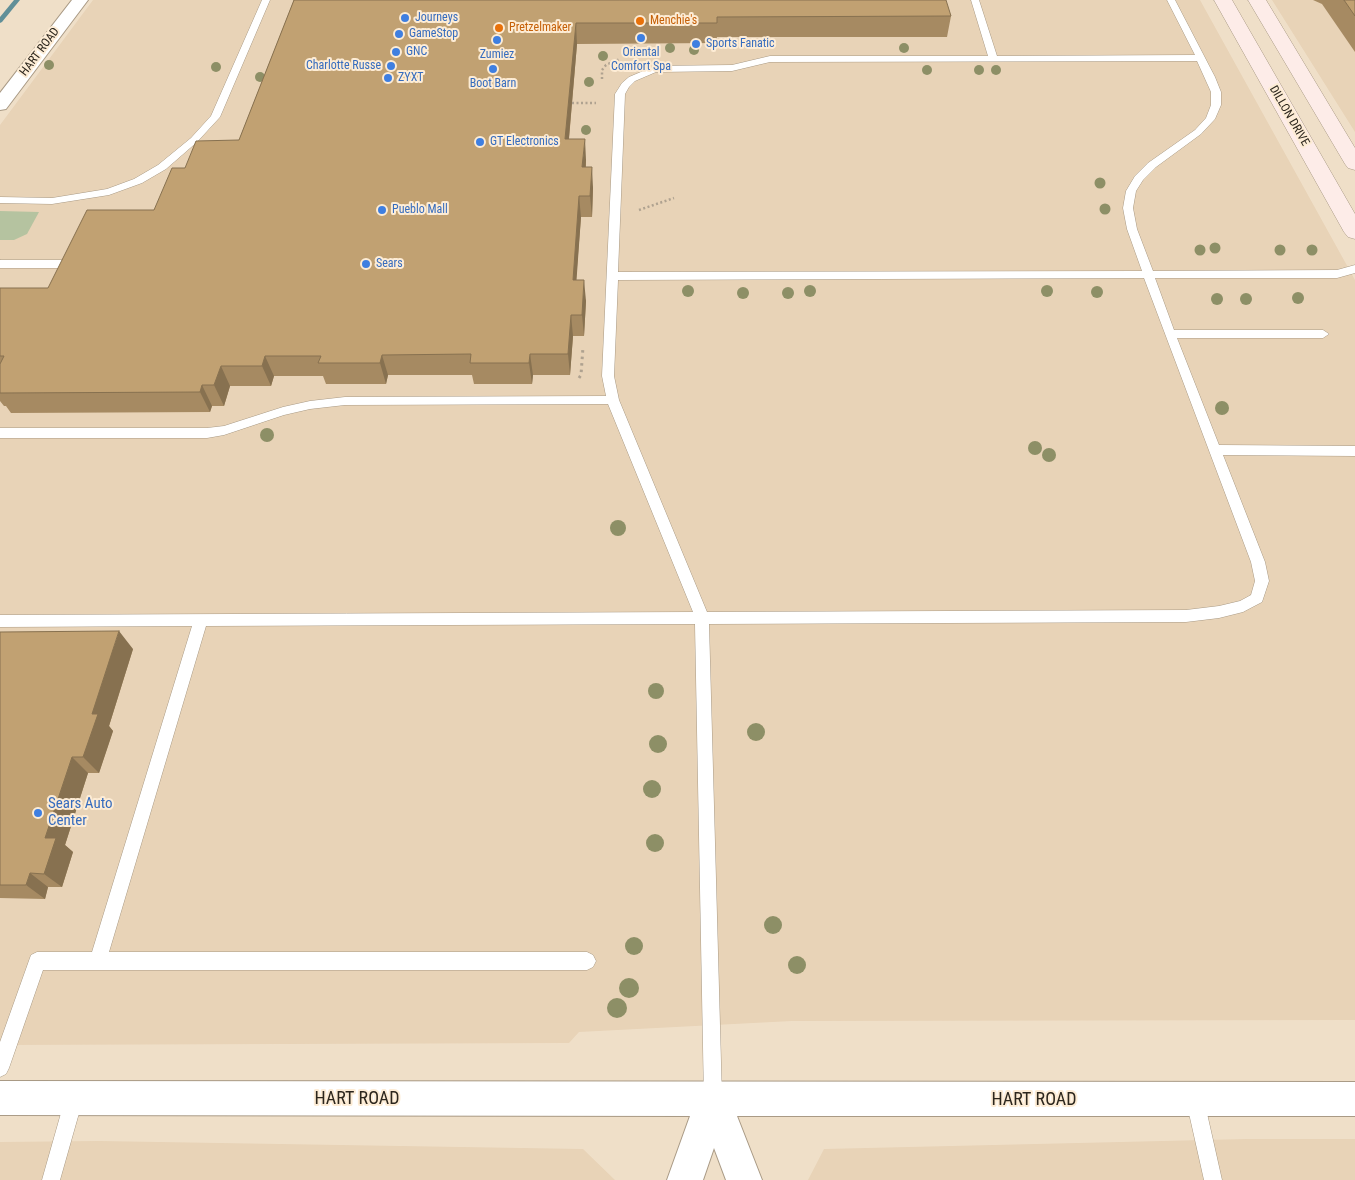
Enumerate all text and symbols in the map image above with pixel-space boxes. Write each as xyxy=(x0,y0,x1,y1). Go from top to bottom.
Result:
place label: Journeys xyxy=(415,11,458,25)
marker: Journeys xyxy=(399,12,411,24)
place label: Menchie's xyxy=(650,14,697,28)
marker: Menchie's xyxy=(634,15,646,27)
place label: Pretzelmaker xyxy=(509,21,571,35)
marker: Pretzelmaker xyxy=(493,22,505,34)
street label: HART ROAD xyxy=(17,25,63,79)
place label: GameStop xyxy=(409,27,458,41)
marker: GameStop xyxy=(393,28,405,40)
marker: Oriental Comfort Spa xyxy=(635,32,647,44)
marker: Zumiez xyxy=(491,34,503,46)
place label: Sports Fanatic xyxy=(706,37,775,51)
marker: Sports Fanatic xyxy=(690,38,702,50)
place label: GNC xyxy=(406,45,427,59)
marker: GNC xyxy=(390,46,402,58)
place label: Oriental Comfort Spa xyxy=(611,46,671,74)
place label: Zumiez xyxy=(480,48,514,62)
place label: Charlotte Russe xyxy=(306,59,381,73)
marker: Charlotte Russe xyxy=(385,60,397,72)
marker: Boot Barn xyxy=(487,63,499,75)
place label: ZYXT xyxy=(398,71,424,85)
marker: ZYXT xyxy=(382,72,394,84)
place label: Boot Barn xyxy=(470,77,516,91)
street label: DILLON DRIVE xyxy=(1266,83,1312,149)
place label: GT Electronics xyxy=(490,135,559,149)
marker: GT Electronics xyxy=(474,136,486,148)
place label: Pueblo Mall xyxy=(392,203,448,217)
marker: Pueblo Mall xyxy=(376,204,388,216)
place label: Sears xyxy=(376,257,403,271)
marker: Sears xyxy=(360,258,372,270)
place label: Sears Auto Center xyxy=(48,795,112,830)
marker: Sears Auto Center xyxy=(32,807,44,819)
street label: HART ROAD xyxy=(315,1088,399,1110)
street label: HART ROAD xyxy=(992,1089,1076,1111)

